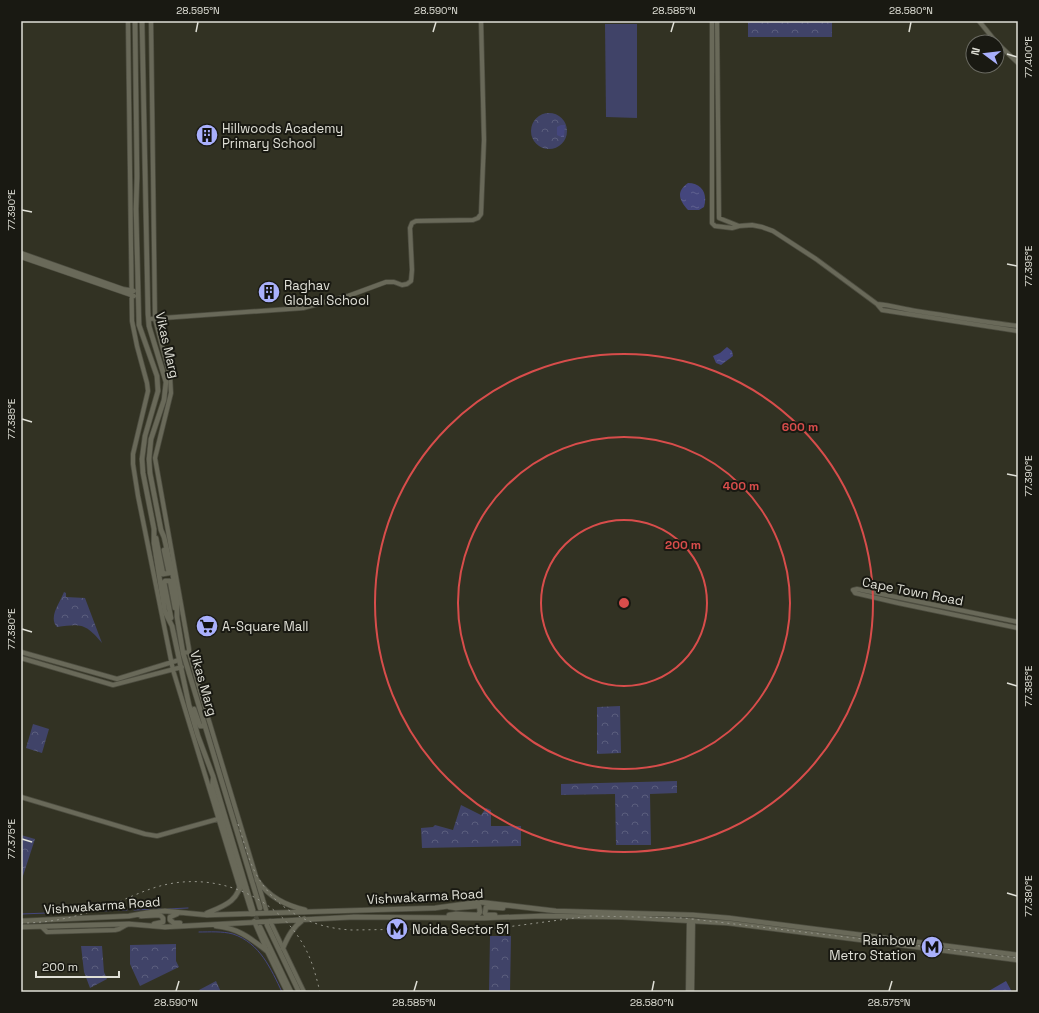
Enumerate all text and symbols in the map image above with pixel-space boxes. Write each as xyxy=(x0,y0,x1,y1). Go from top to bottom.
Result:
text: 28.595°N xyxy=(176,4,220,17)
text: 28.590°N xyxy=(414,4,458,17)
text: 28.585°N xyxy=(652,4,696,17)
text: 28.580°N xyxy=(889,4,933,17)
north arrow xyxy=(965,34,1005,74)
text: 77.400°E xyxy=(1022,36,1035,78)
text: N xyxy=(968,46,983,57)
place label: Hillwoods Academy Primary School xyxy=(222,120,343,152)
building icon: Hillwoods Academy Primary School xyxy=(194,122,220,148)
text: 77.390°E xyxy=(5,189,18,231)
text: 77.395°E xyxy=(1022,245,1035,286)
place label: Raghav Global School xyxy=(284,277,369,309)
building icon: Raghav Global School xyxy=(256,279,282,305)
street label: Vikas Marg xyxy=(152,310,183,380)
text: 77.385°E xyxy=(5,398,18,439)
text: 600 m xyxy=(782,419,818,435)
text: 77.390°E xyxy=(1022,455,1035,497)
text: 400 m xyxy=(723,478,759,494)
text: 200 m xyxy=(665,537,701,553)
street label: Cape Town Road xyxy=(861,573,965,610)
centre of rings xyxy=(617,596,631,610)
text: 77.380°E xyxy=(5,608,18,650)
supermarket icon: A-Square Mall xyxy=(194,613,220,639)
place label: A-Square Mall xyxy=(222,618,309,635)
street label: Vikas Marg xyxy=(186,648,221,718)
text: 77.385°E xyxy=(1022,665,1035,706)
text: 77.375°E xyxy=(5,819,18,859)
text: 77.380°E xyxy=(1022,875,1035,917)
street label: Vishwakarma Road xyxy=(366,885,484,908)
street label: Vishwakarma Road xyxy=(43,893,161,918)
metro station icon: Noida Sector 51 xyxy=(384,916,410,942)
place label: Noida Sector 51 xyxy=(412,921,509,938)
place label: Rainbow Metro Station xyxy=(829,932,916,964)
metro station icon: Rainbow Metro Station xyxy=(919,934,945,960)
scale bar xyxy=(36,953,119,979)
text: 200 m xyxy=(42,959,78,975)
text: 28.590°N xyxy=(154,996,198,1009)
text: 28.585°N xyxy=(392,996,436,1009)
text: 28.580°N xyxy=(630,996,674,1009)
text: 28.575°N xyxy=(868,996,910,1009)

